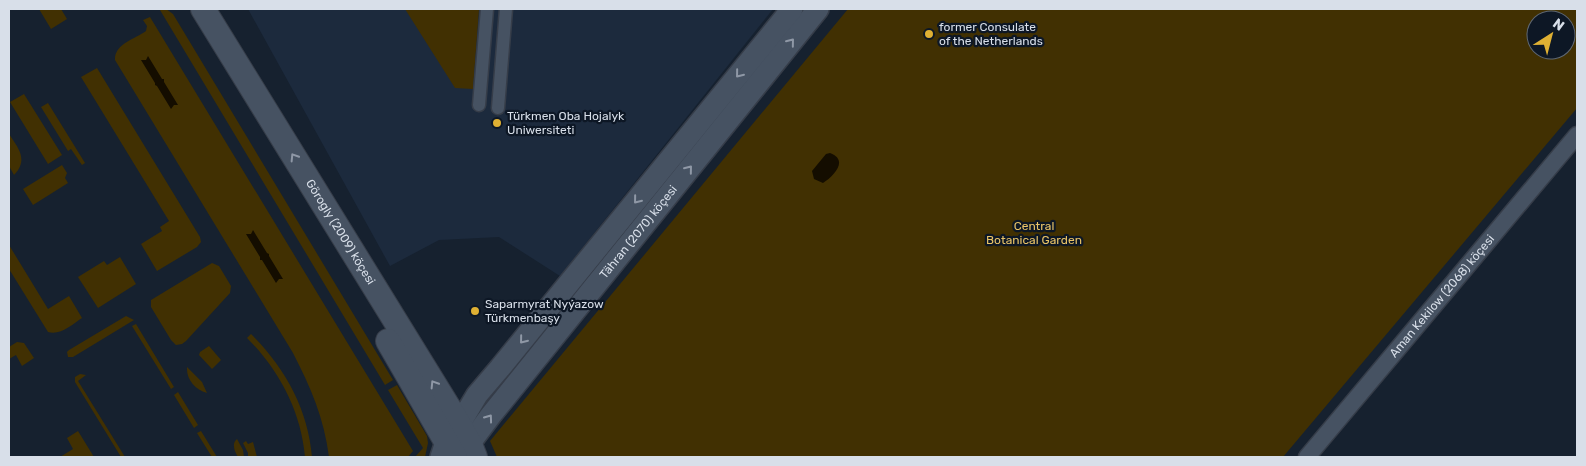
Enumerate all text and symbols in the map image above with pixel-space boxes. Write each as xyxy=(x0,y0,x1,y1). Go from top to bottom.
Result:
north arrow xyxy=(1526,10,1576,60)
text: N xyxy=(1549,15,1567,35)
place label: former Consulate of the Netherlands xyxy=(939,20,1043,48)
marker: former Consulate of the Netherlands xyxy=(923,28,935,40)
one-way arrow xyxy=(786,39,795,48)
one-way arrow xyxy=(737,68,745,77)
place label: Türkmen Oba Hojalyk Uniwersiteti xyxy=(507,109,625,137)
marker: Türkmen Oba Hojalyk Uniwersiteti xyxy=(491,117,503,129)
one-way arrow xyxy=(290,153,300,162)
one-way arrow xyxy=(684,166,692,175)
street label: Görogly (2009) köçesi xyxy=(303,177,378,287)
street label: Tähran (2070) köçesi xyxy=(597,183,680,281)
one-way arrow xyxy=(634,194,642,203)
park label: Central Botanical Garden xyxy=(986,219,1082,247)
street label: Aman Kekilow (2068) köçesi xyxy=(1387,232,1497,360)
place label: Saparmyrat Nyýazow Türkmenbaşy xyxy=(485,297,604,325)
marker: Saparmyrat Nyýazow Türkmenbaşy xyxy=(469,305,481,317)
one-way arrow xyxy=(520,334,529,343)
one-way arrow xyxy=(431,381,440,390)
one-way arrow xyxy=(483,415,491,424)

